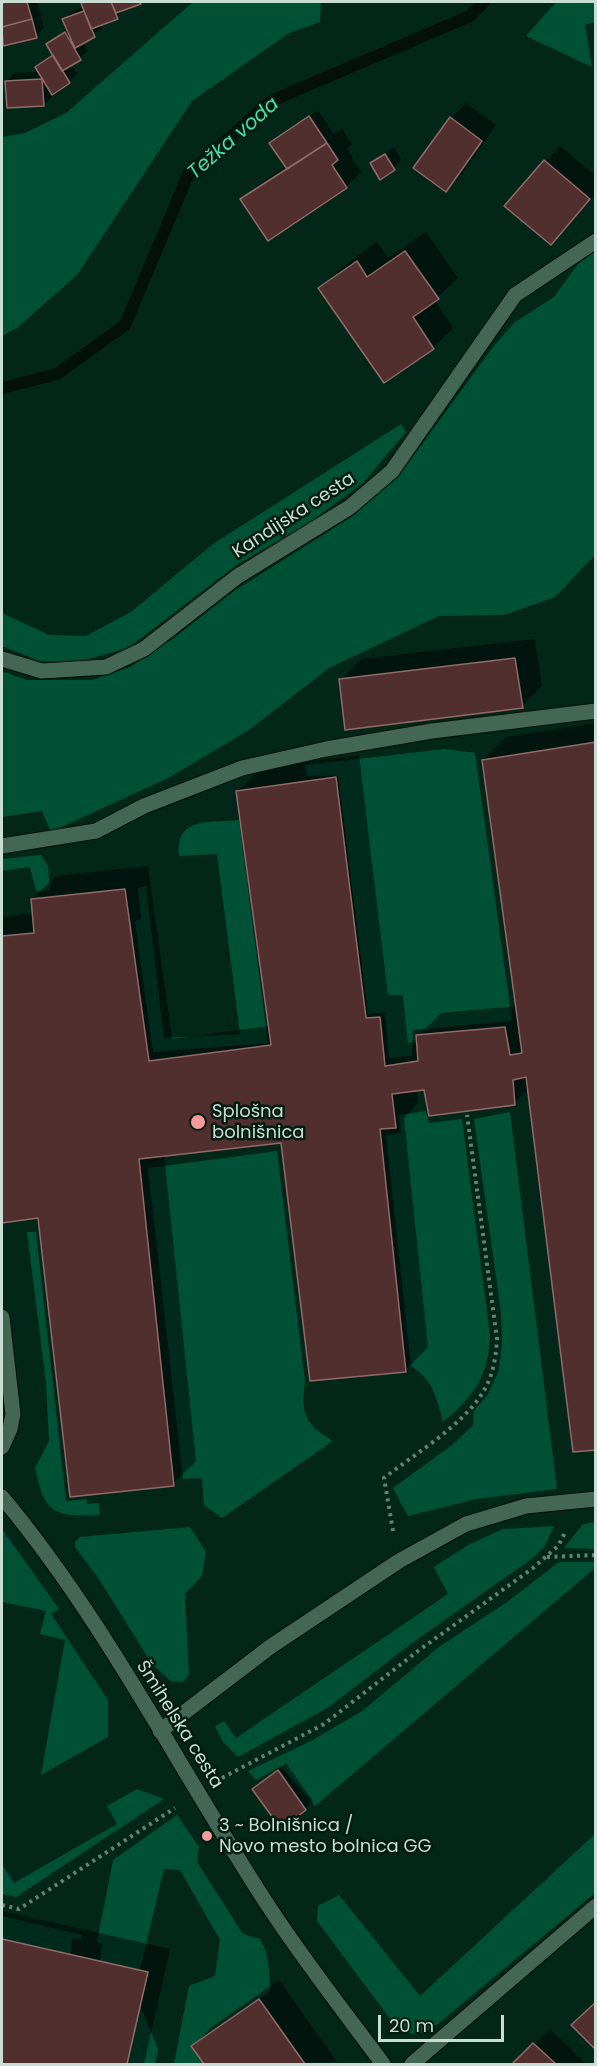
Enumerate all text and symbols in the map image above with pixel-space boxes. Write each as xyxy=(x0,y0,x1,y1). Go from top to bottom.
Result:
water label: Težka voda xyxy=(183,93,285,185)
street label: Kandijska cesta xyxy=(229,468,359,564)
place label: Splošna bolnišnica xyxy=(212,1101,305,1144)
marker: Splošna bolnišnica xyxy=(189,1113,207,1131)
street label: Šmihelska cesta xyxy=(131,1657,227,1793)
place label: 3 ~ Bolnišnica / Novo mesto bolnica GG xyxy=(219,1815,432,1858)
marker: 3 ~ Bolnišnica / Novo mesto bolnica GG xyxy=(200,1829,214,1843)
scale bar xyxy=(381,2003,507,2041)
text: 20 m xyxy=(389,2013,434,2038)

